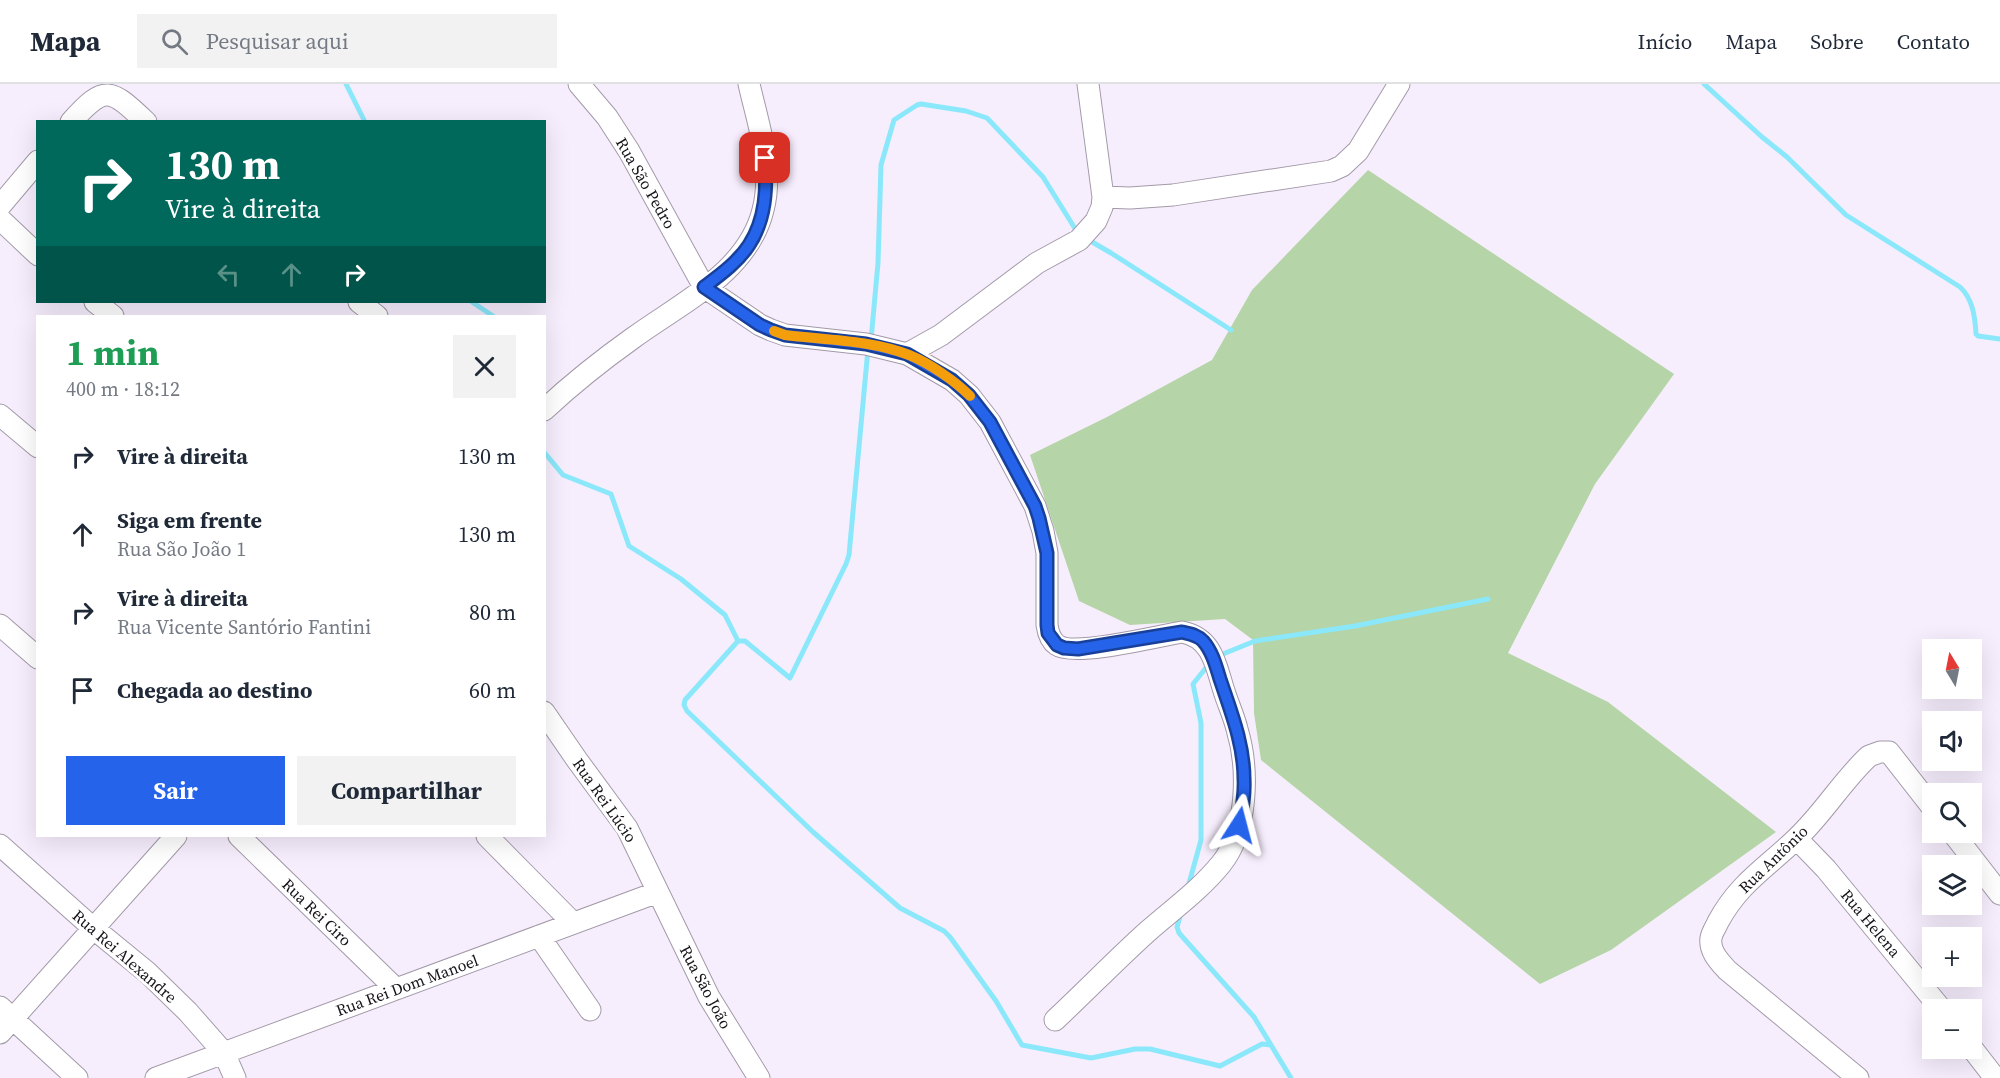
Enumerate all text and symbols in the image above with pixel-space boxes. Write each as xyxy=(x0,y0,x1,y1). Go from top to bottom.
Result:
search box xyxy=(137,14,557,68)
text: Mapa xyxy=(30,22,101,60)
icon: search xyxy=(158,25,191,58)
text: Pesquisar aqui xyxy=(206,26,348,56)
text: Início xyxy=(1638,27,1692,56)
text: Mapa xyxy=(1725,27,1777,56)
text: Sobre xyxy=(1810,27,1864,56)
text: Contato xyxy=(1897,27,1970,56)
pin xyxy=(739,132,790,183)
street label: Rua São Pedro xyxy=(611,133,681,233)
text: 130 m xyxy=(165,135,280,193)
icon: arrive xyxy=(748,141,781,174)
icon: right xyxy=(66,144,144,222)
text: Vire à direita xyxy=(165,190,321,227)
icon: left xyxy=(212,258,245,291)
icon: ahead xyxy=(275,258,308,291)
icon: right xyxy=(338,258,371,291)
text: 1 min xyxy=(66,328,159,377)
button: close xyxy=(453,335,516,398)
text: 400 m · 18:12 xyxy=(66,375,180,403)
icon: right xyxy=(66,440,99,473)
text: Vire à direita xyxy=(117,441,248,471)
text: 130 m xyxy=(458,441,516,471)
text: Siga em frente xyxy=(117,505,262,535)
icon: ahead xyxy=(66,518,99,551)
text: 130 m xyxy=(458,519,516,549)
text: Rua São João 1 xyxy=(117,535,246,563)
text: Vire à direita xyxy=(117,583,248,613)
icon: right xyxy=(66,596,99,629)
text: 80 m xyxy=(469,597,516,627)
text: Rua Vicente Santório Fantini xyxy=(117,613,371,641)
north arrow xyxy=(1922,639,1982,699)
map controls xyxy=(1922,639,1982,1059)
icon: arrive xyxy=(66,674,99,707)
text: Chegada ao destino xyxy=(117,675,312,705)
text: 60 m xyxy=(469,675,516,705)
button: sound xyxy=(1922,711,1982,771)
street label: Rua Rei Lúcio xyxy=(568,754,642,847)
button: Sair xyxy=(66,756,285,825)
button: Compartilhar xyxy=(297,756,516,825)
button: search xyxy=(1922,783,1982,843)
position arrow xyxy=(1207,793,1271,857)
street label: Rua Antônio xyxy=(1733,820,1813,898)
button: layers xyxy=(1922,855,1982,915)
street label: Rua Rei Ciro xyxy=(277,873,357,951)
street label: Rua Helena xyxy=(1836,884,1906,962)
street label: Rua Rei Alexandre xyxy=(68,904,182,1008)
button: + xyxy=(1922,927,1982,987)
street label: Rua São João xyxy=(675,941,737,1033)
street label: Rua Rei Dom Manoel xyxy=(333,949,481,1021)
button: − xyxy=(1922,999,1982,1059)

